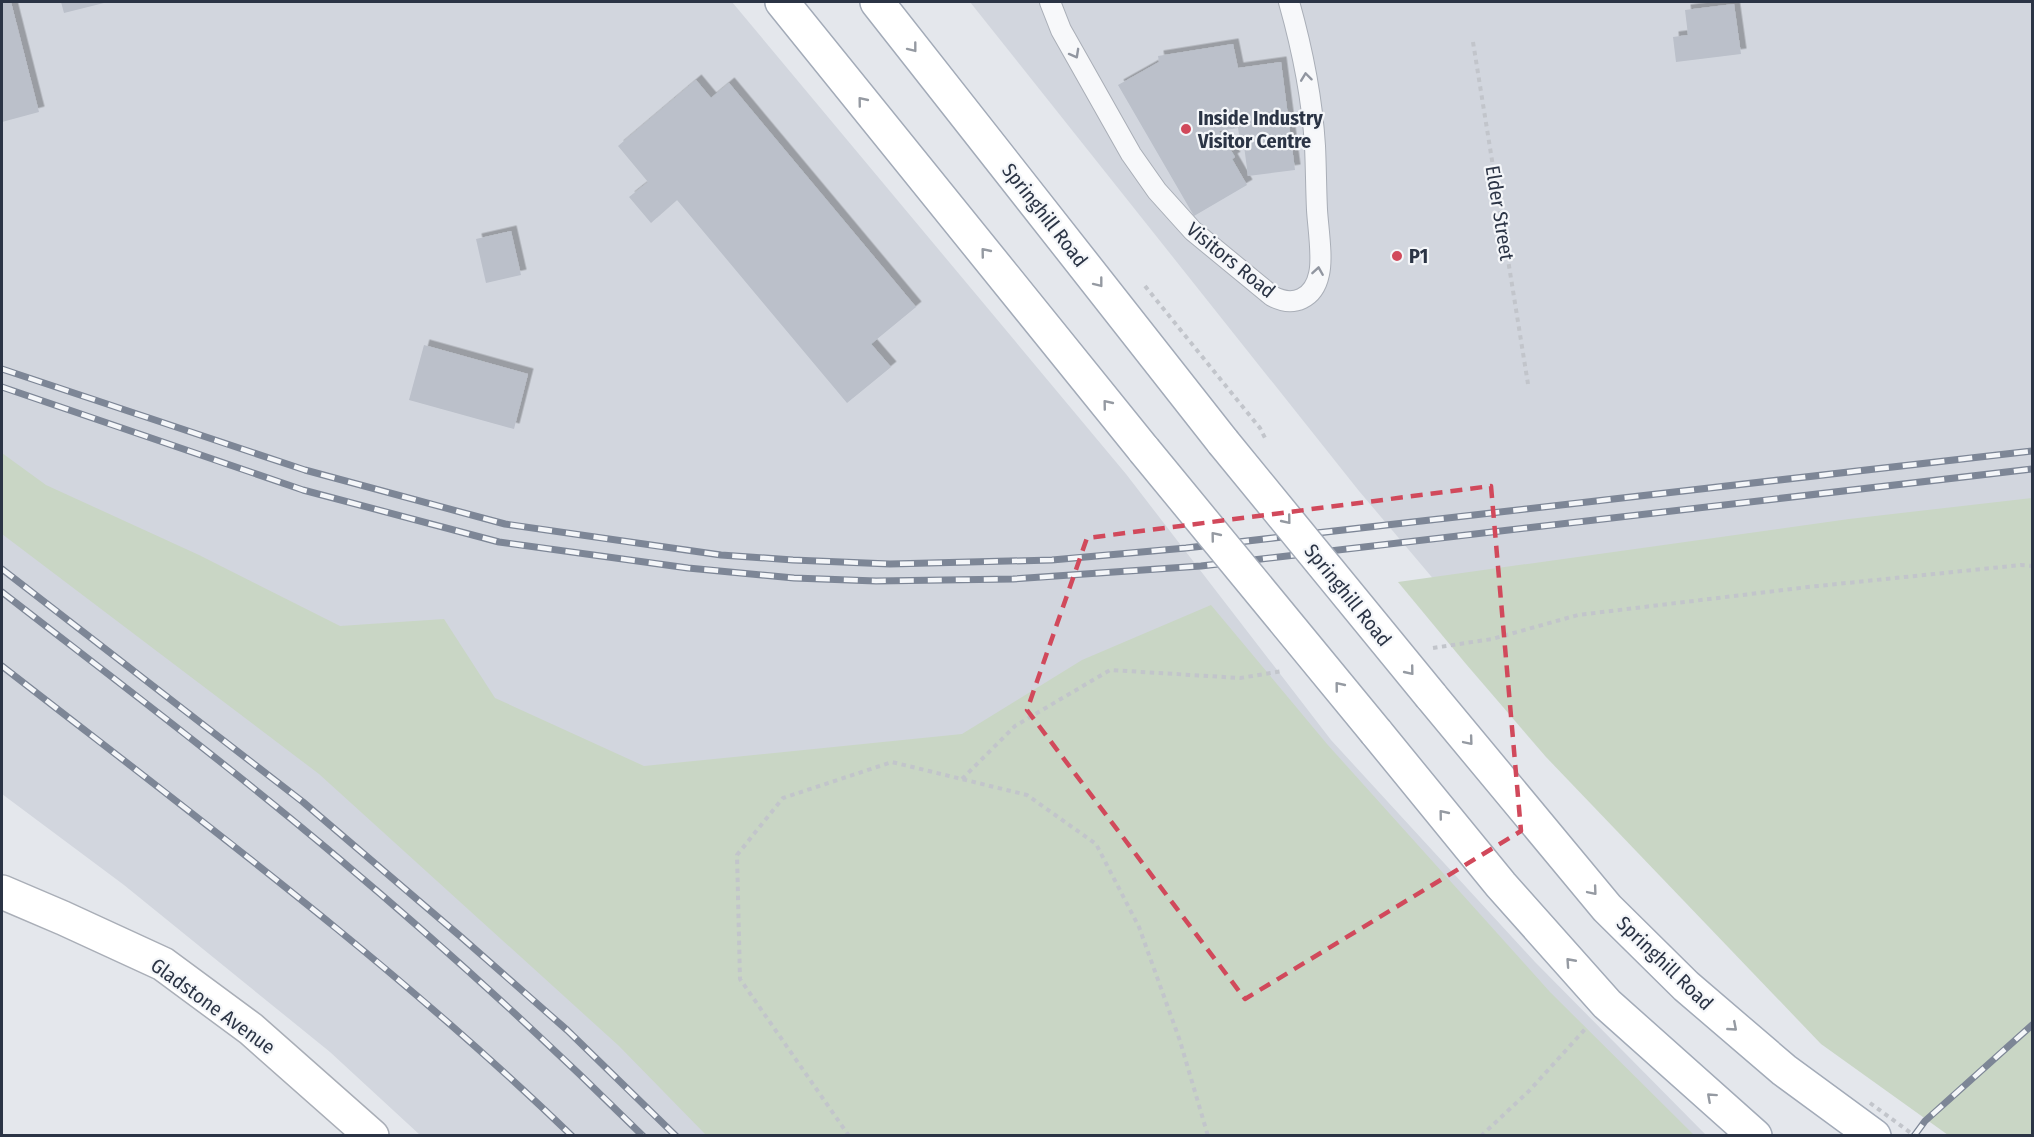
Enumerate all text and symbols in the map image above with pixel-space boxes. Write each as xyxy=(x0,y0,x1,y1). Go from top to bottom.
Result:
one-way arrow xyxy=(906,41,917,52)
one-way arrow xyxy=(1068,48,1079,58)
one-way arrow xyxy=(1300,72,1313,82)
one-way arrow xyxy=(859,97,870,108)
place label: Inside Industry Visitor Centre xyxy=(1197,106,1323,153)
marker: Inside Industry Visitor Centre xyxy=(1179,122,1193,136)
street label: Springhill Road xyxy=(997,158,1093,272)
street label: Elder Street xyxy=(1481,164,1519,263)
street label: Visitors Road xyxy=(1182,217,1280,303)
place label: P1 xyxy=(1409,244,1428,268)
one-way arrow xyxy=(981,248,992,259)
marker: P1 xyxy=(1390,249,1404,263)
one-way arrow xyxy=(1312,266,1324,276)
one-way arrow xyxy=(1091,277,1102,288)
one-way arrow xyxy=(1104,400,1115,411)
one-way arrow xyxy=(1280,513,1291,524)
one-way arrow xyxy=(1211,532,1222,543)
street label: Springhill Road xyxy=(1299,539,1397,651)
one-way arrow xyxy=(1403,664,1414,675)
one-way arrow xyxy=(1335,682,1346,693)
one-way arrow xyxy=(1461,734,1472,745)
one-way arrow xyxy=(1440,810,1451,821)
one-way arrow xyxy=(1586,884,1597,895)
street label: Springhill Road xyxy=(1612,911,1718,1015)
street label: Gladstone Avenue xyxy=(146,953,280,1059)
one-way arrow xyxy=(1566,958,1577,969)
one-way arrow xyxy=(1726,1020,1737,1031)
one-way arrow xyxy=(1707,1093,1717,1104)

